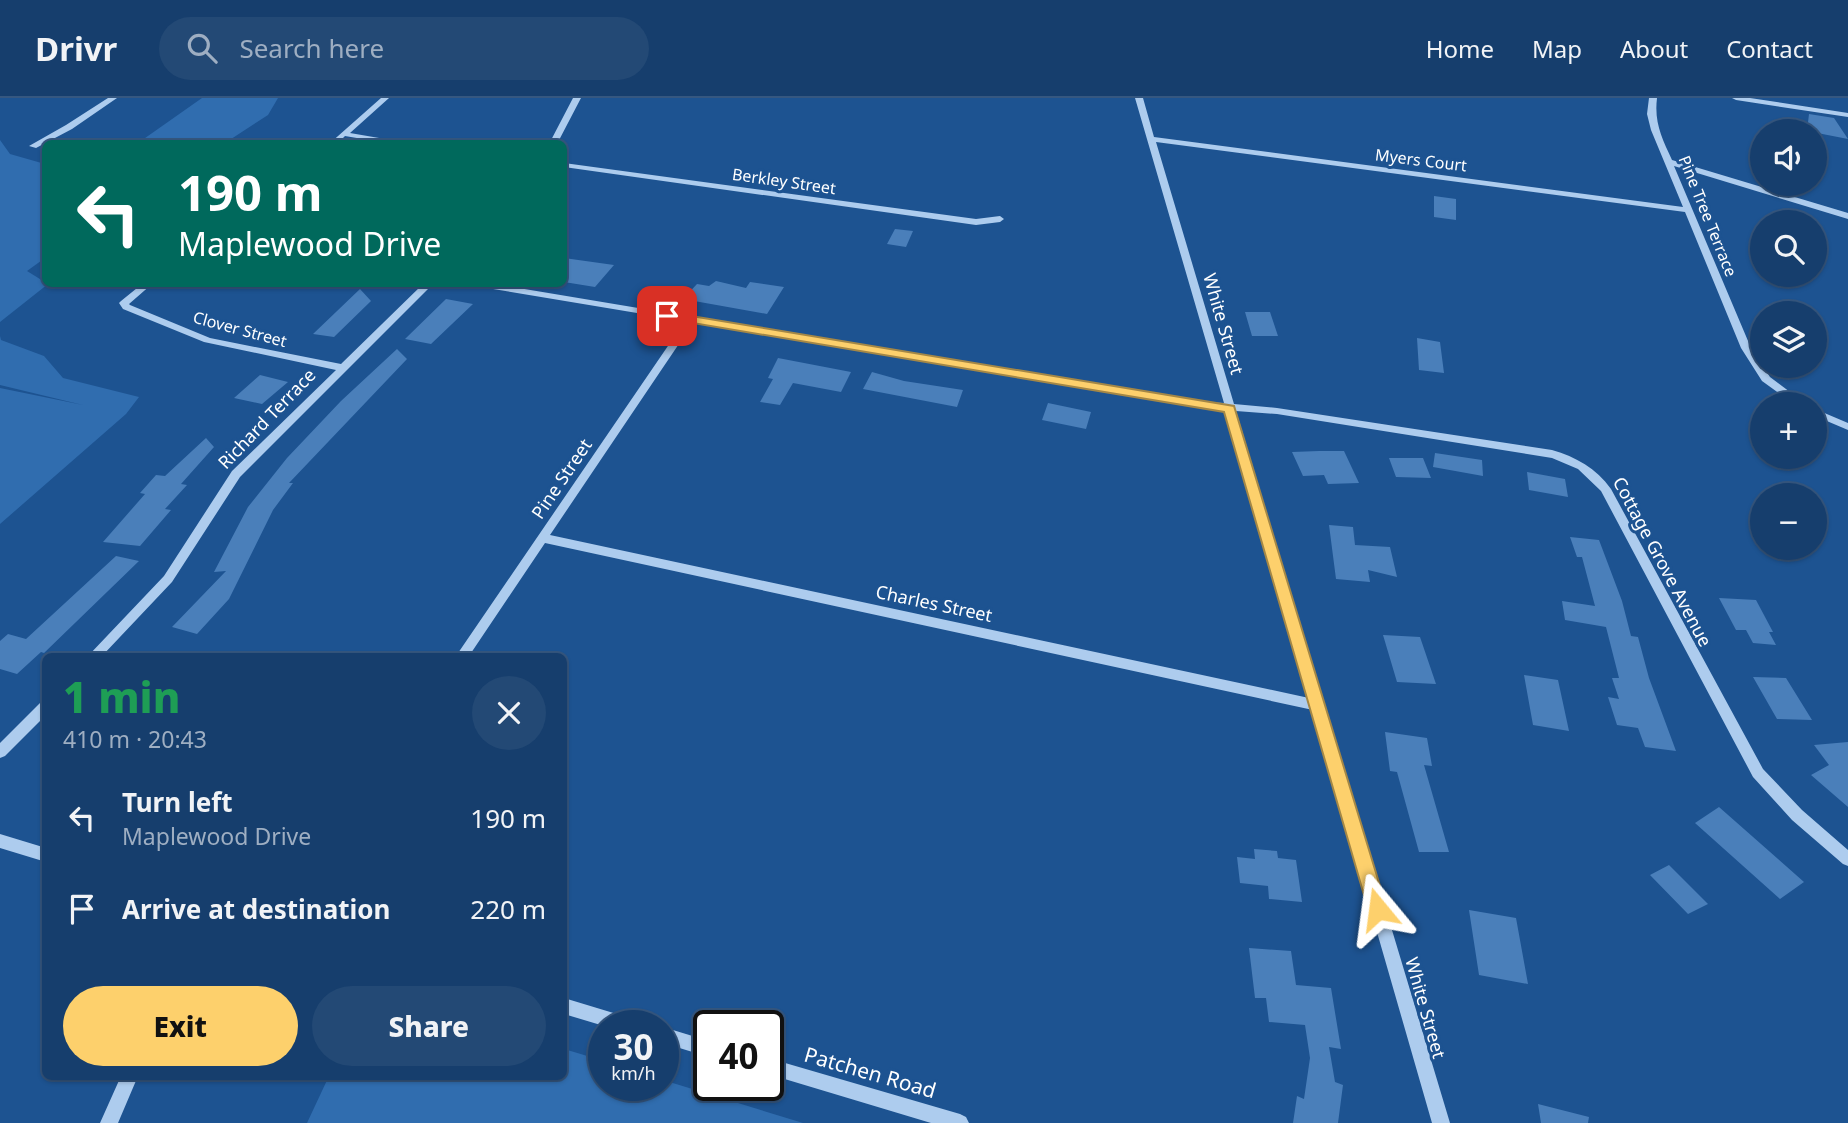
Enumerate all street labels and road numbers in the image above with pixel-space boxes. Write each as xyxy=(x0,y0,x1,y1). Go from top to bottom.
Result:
street label: Myers Court xyxy=(1374,143,1468,177)
street label: Pine Tree Terrace xyxy=(1674,152,1742,280)
street label: Berkley Street xyxy=(731,163,837,199)
street label: White Street xyxy=(1198,270,1250,378)
street label: Clover Street xyxy=(191,306,290,352)
street label: Richard Terrace xyxy=(212,363,320,474)
street label: Pine Street xyxy=(526,433,597,523)
street label: Cottage Grove Avenue xyxy=(1608,472,1718,651)
street label: Charles Street xyxy=(874,579,995,627)
street label: White Street xyxy=(1400,954,1452,1062)
street label: Patchen Road xyxy=(801,1040,939,1104)

